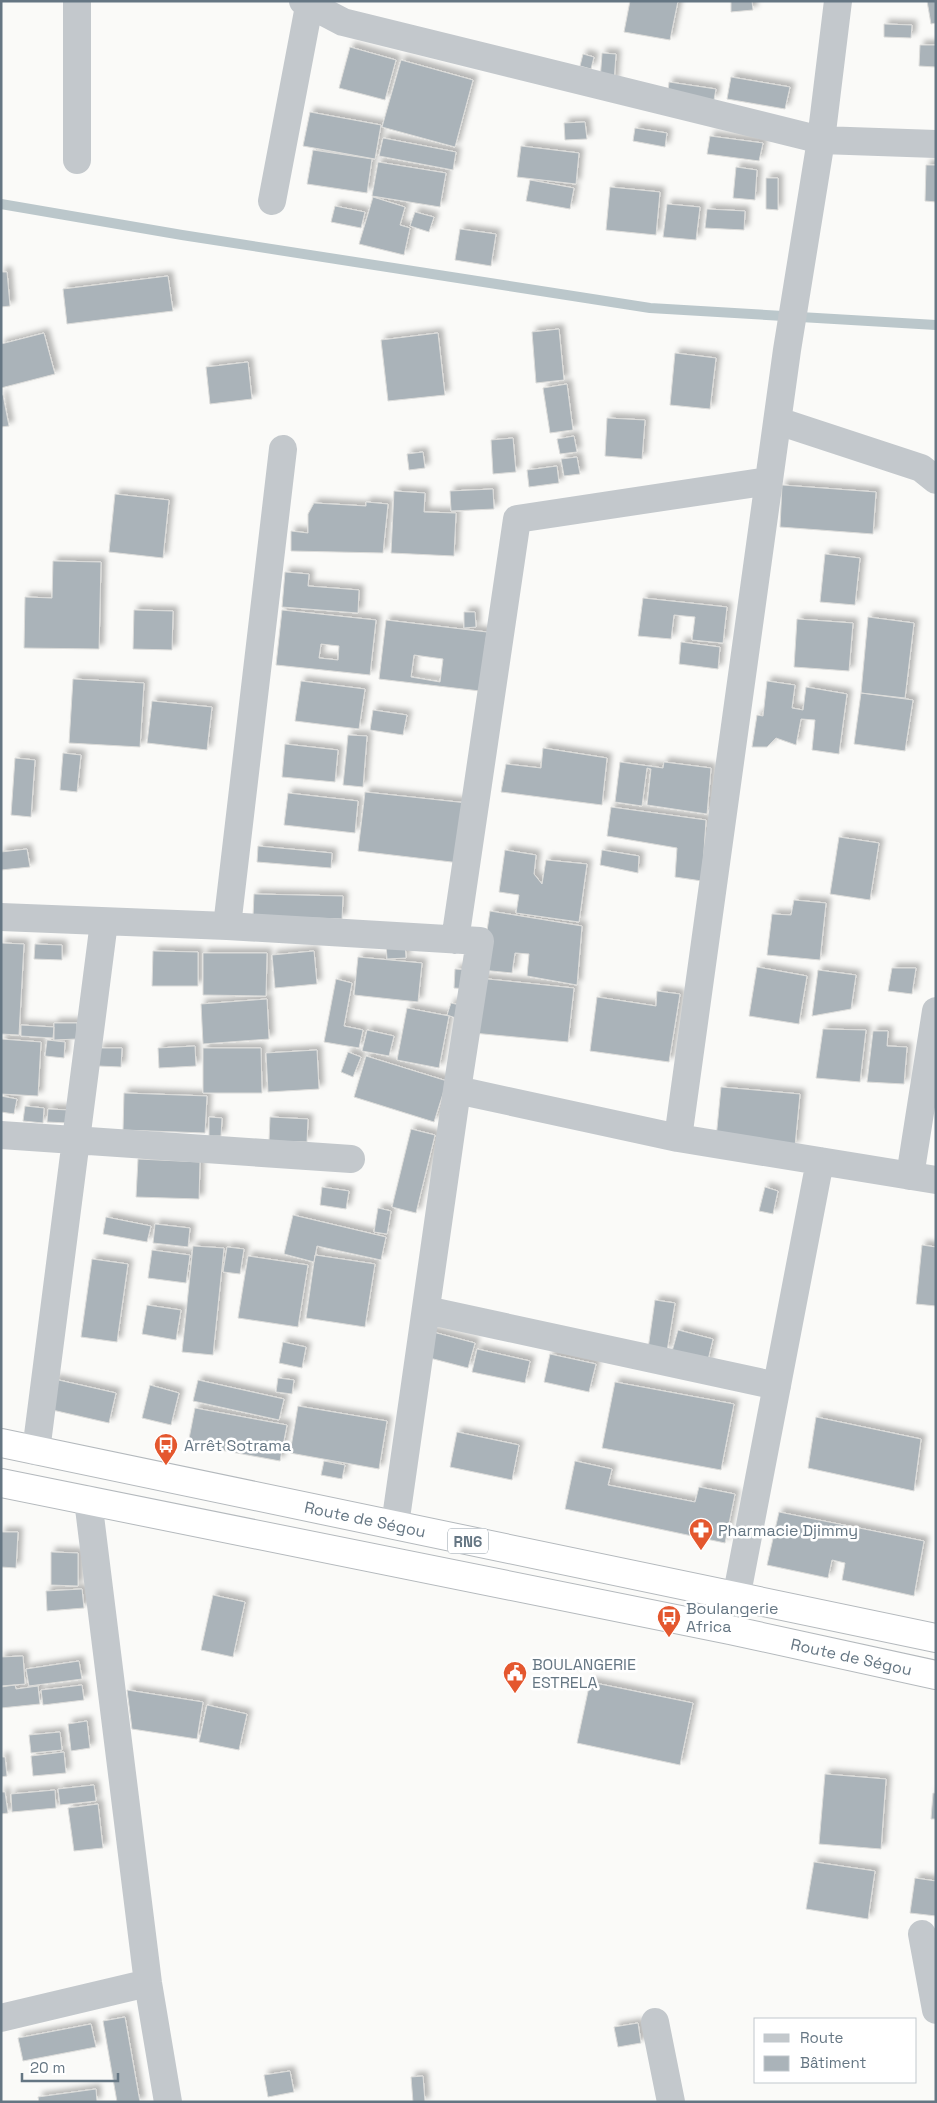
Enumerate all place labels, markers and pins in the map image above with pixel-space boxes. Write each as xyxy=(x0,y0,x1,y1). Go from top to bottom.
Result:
bus stop icon: Arrêt Sotrama xyxy=(153,1432,179,1466)
place label: Arrêt Sotrama xyxy=(184,1435,291,1456)
pharmacy icon: Pharmacie Djimmy xyxy=(688,1517,714,1551)
place label: Pharmacie Djimmy xyxy=(718,1520,858,1541)
place label: Boulangerie Africa xyxy=(686,1598,778,1637)
bus stop icon: Boulangerie Africa xyxy=(656,1604,682,1638)
place label: BOULANGERIE ESTRELA xyxy=(532,1654,636,1693)
public building icon: BOULANGERIE ESTRELA xyxy=(502,1660,528,1694)

